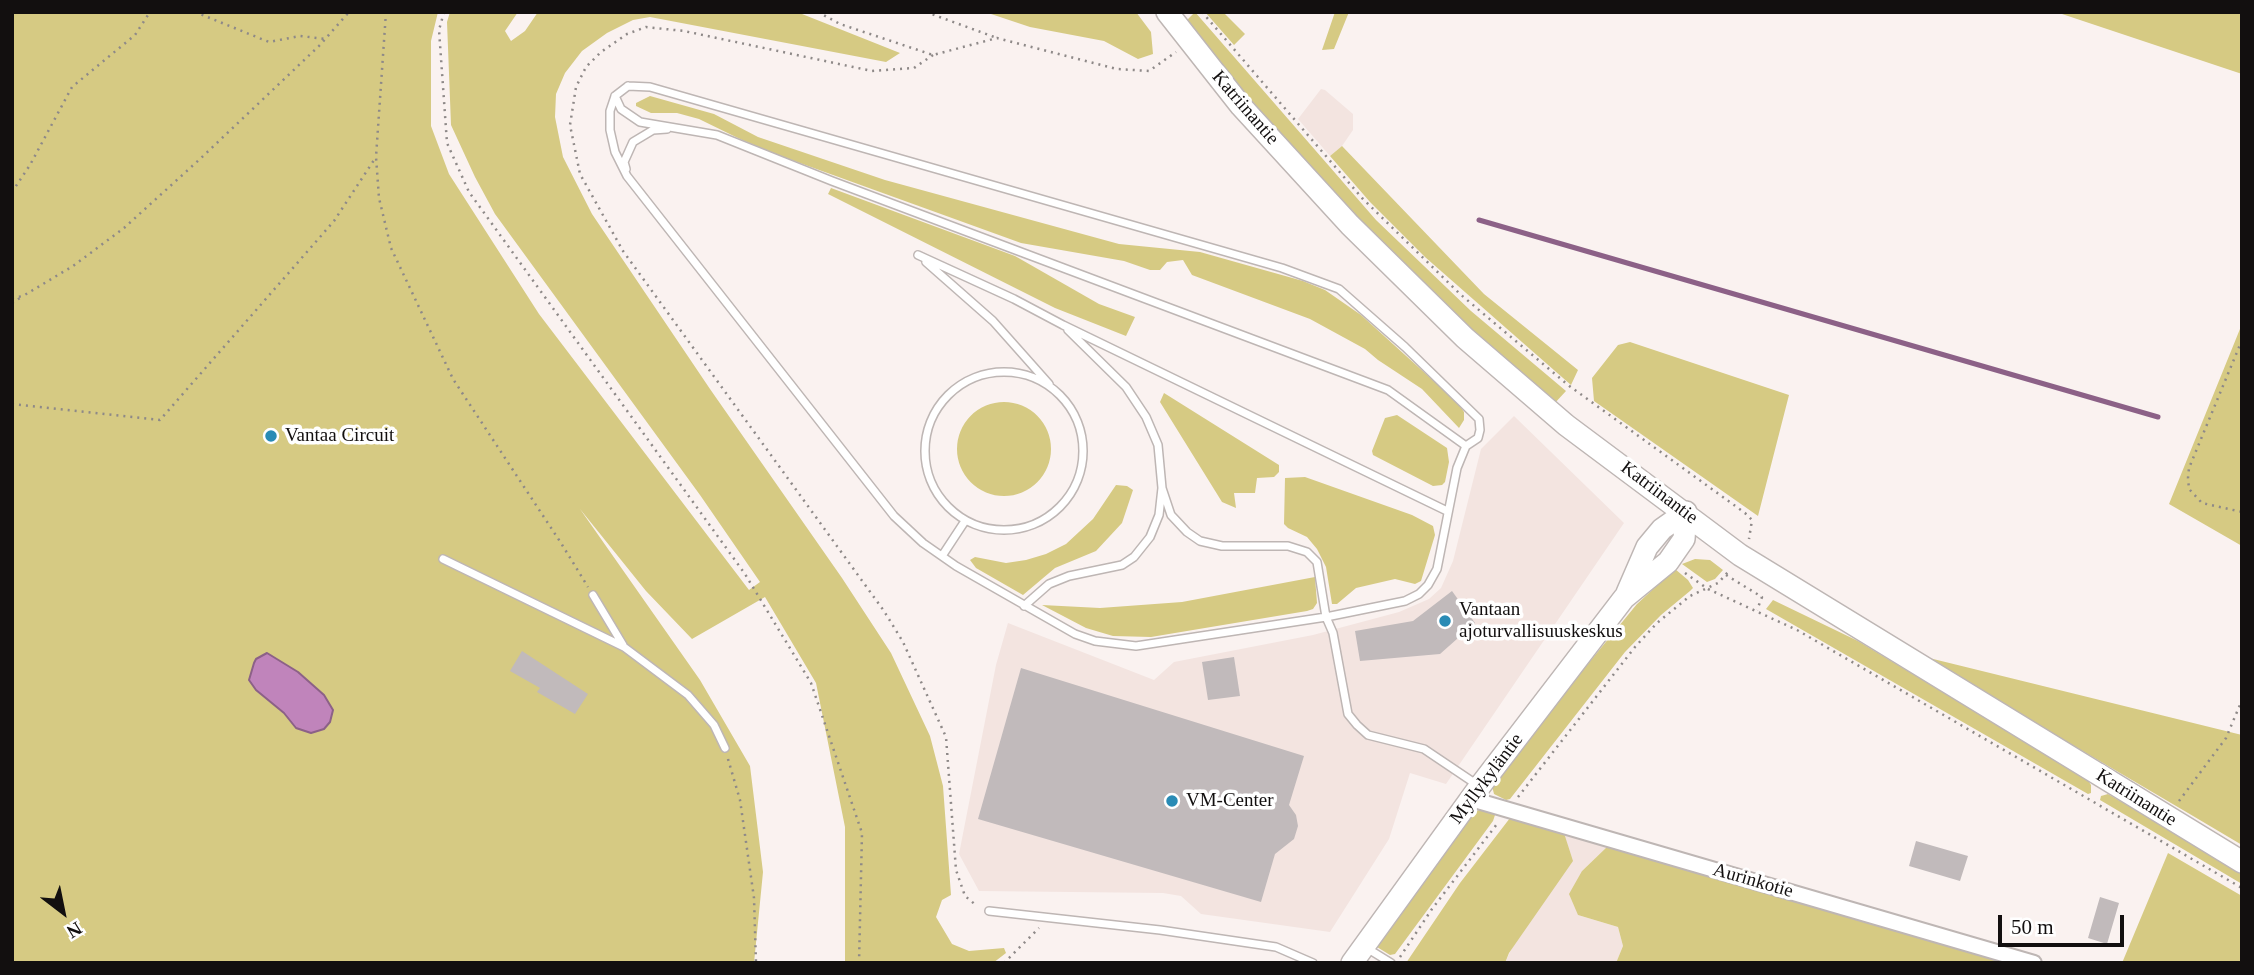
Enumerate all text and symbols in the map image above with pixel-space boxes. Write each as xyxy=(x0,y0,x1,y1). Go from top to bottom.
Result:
street label: Katriinantie xyxy=(1207,66,1283,150)
place label: Vantaa Circuit xyxy=(285,425,394,447)
marker: Vantaa Circuit xyxy=(263,428,279,444)
street label: Katriinantie xyxy=(1616,457,1702,529)
place label: Vantaan ajoturvallisuuskeskus xyxy=(1459,599,1623,643)
marker: Vantaan ajoturvallisuuskeskus xyxy=(1437,613,1453,629)
street label: Myllykyläntie xyxy=(1446,729,1528,829)
street label: Katriinantie xyxy=(2091,764,2181,832)
place label: VM-Center xyxy=(1186,790,1274,812)
marker: VM-Center xyxy=(1164,793,1180,809)
street label: Aurinkotie xyxy=(1710,859,1796,903)
north arrow xyxy=(28,877,98,947)
scale bar xyxy=(2002,902,2128,946)
text: 50 m xyxy=(2011,915,2054,939)
text: N xyxy=(63,918,86,943)

